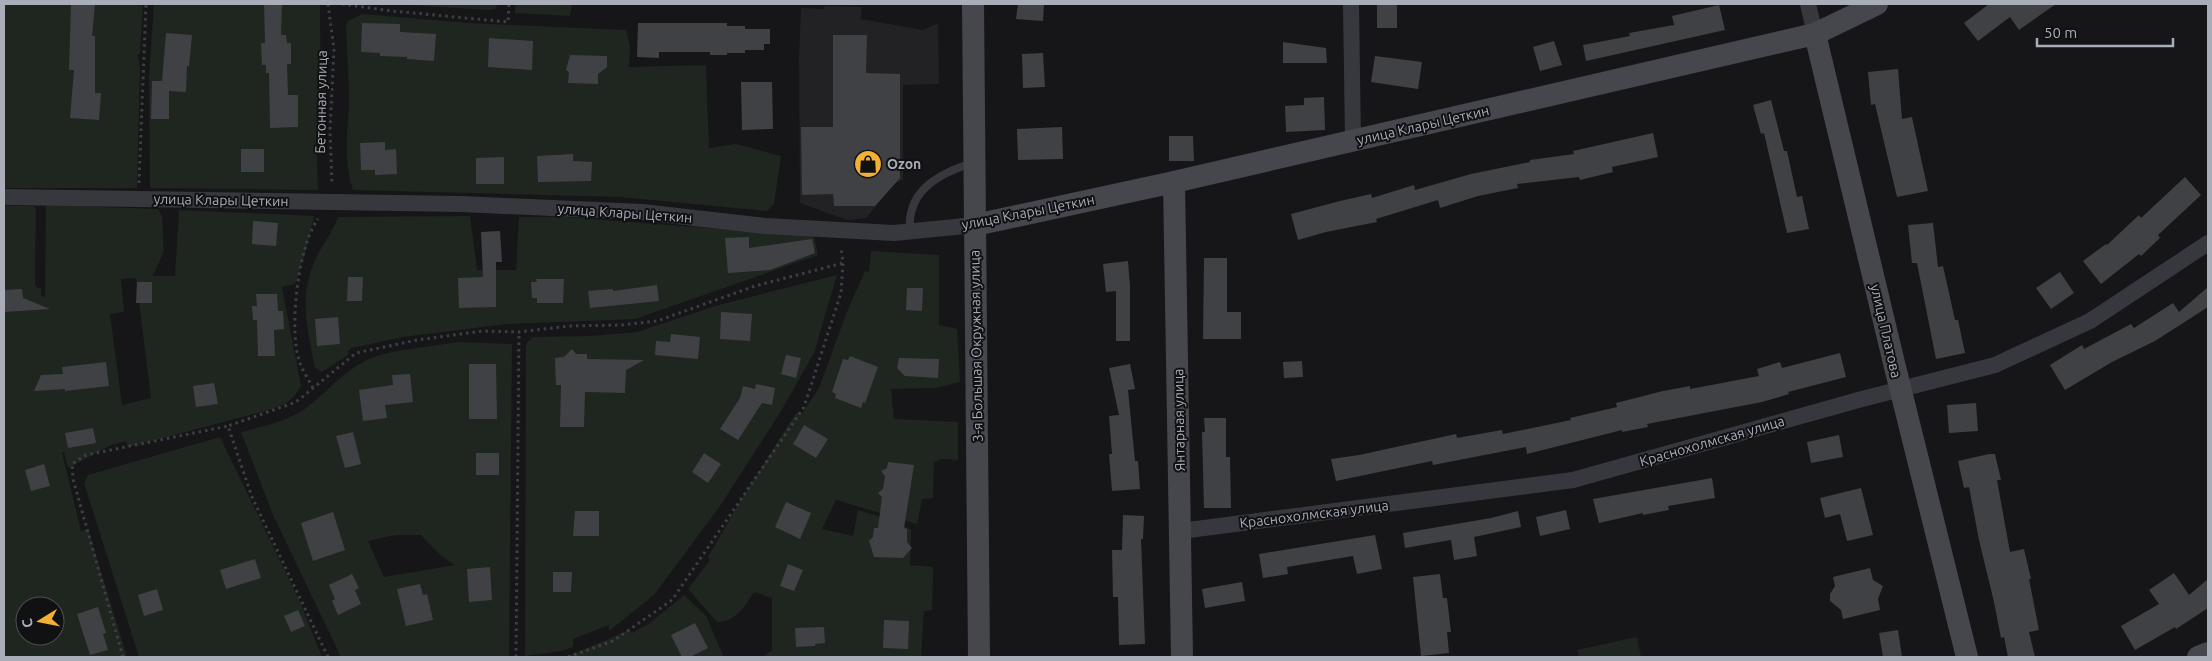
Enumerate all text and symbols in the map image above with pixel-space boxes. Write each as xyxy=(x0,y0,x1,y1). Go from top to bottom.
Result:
scale bar xyxy=(2037,15,2173,47)
text: 50 m xyxy=(2044,24,2077,41)
street label: Бетонная улица xyxy=(312,50,330,154)
street label: улица Клары Цеткин xyxy=(1355,102,1491,148)
shop icon: Ozon xyxy=(853,149,883,179)
place label: Ozon xyxy=(887,156,921,172)
street label: улица Клары Цеткин xyxy=(153,191,289,209)
street label: улица Клары Цеткин xyxy=(960,191,1096,233)
street label: улица Клары Цеткин xyxy=(557,200,693,226)
street label: 3-я Большая Окружная улица xyxy=(966,250,986,442)
street label: улица Платова xyxy=(1867,282,1905,380)
street label: Янтарная улица xyxy=(1170,368,1188,472)
street label: Краснохолмская улица xyxy=(1638,413,1786,469)
street label: Краснохолмская улица xyxy=(1239,497,1389,531)
north arrow xyxy=(15,596,65,646)
text: С xyxy=(19,617,36,629)

